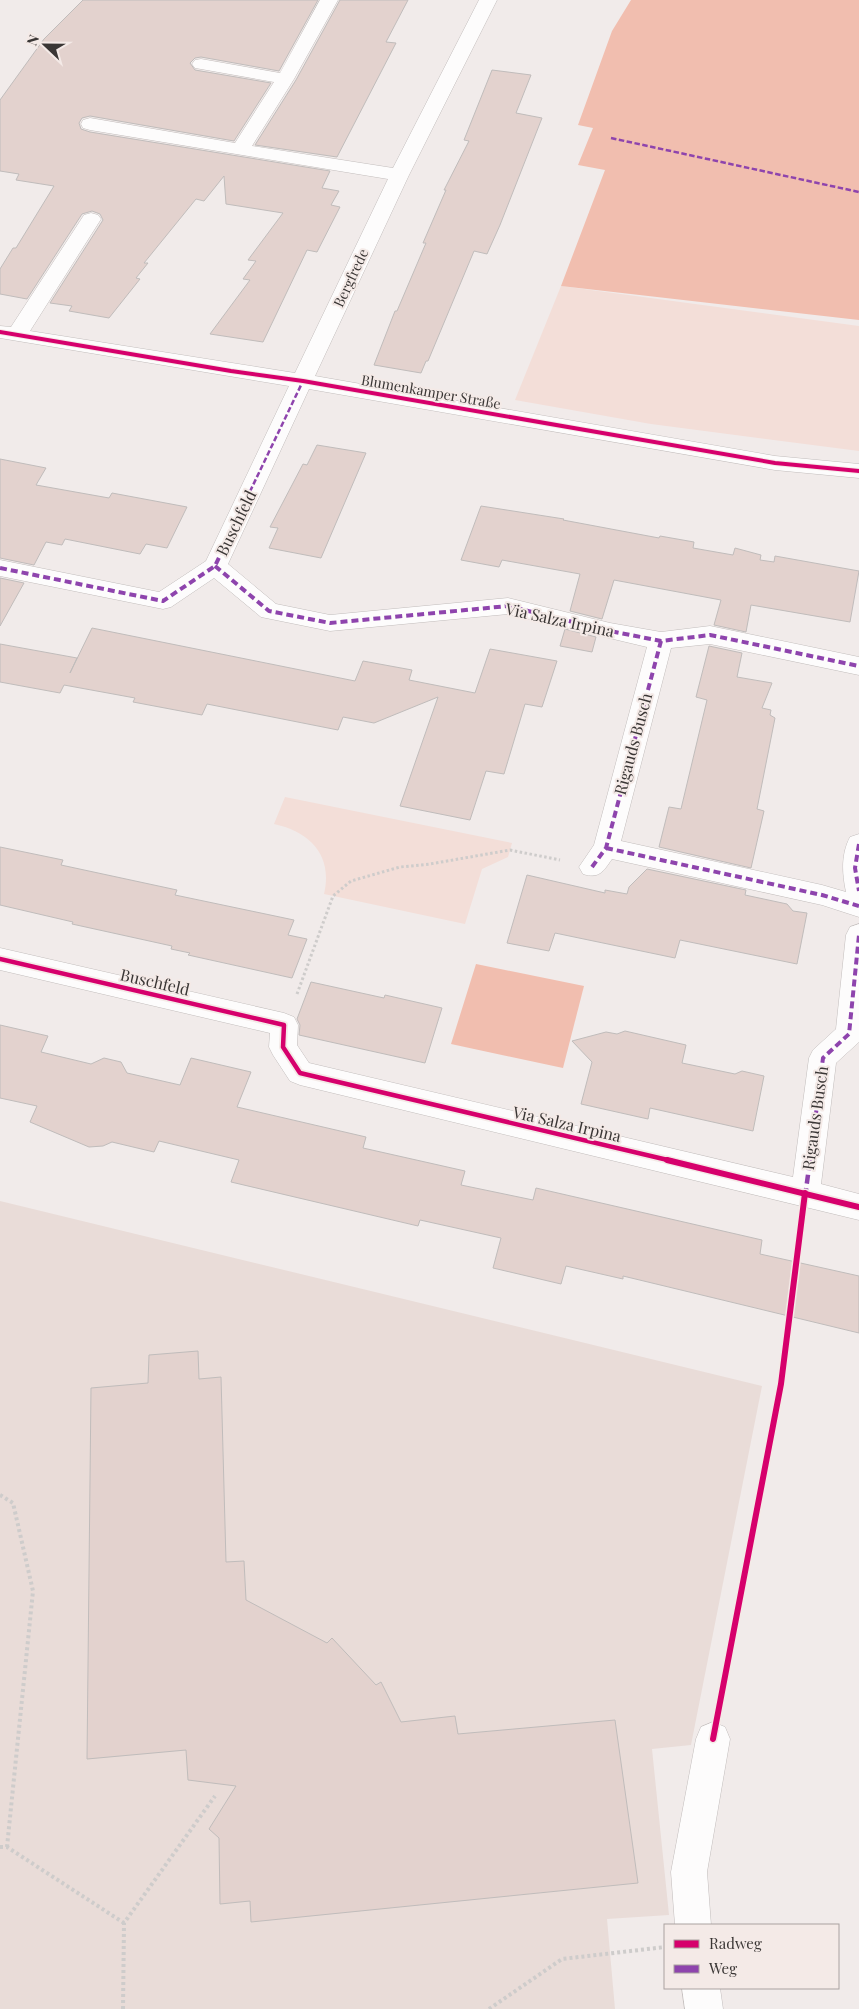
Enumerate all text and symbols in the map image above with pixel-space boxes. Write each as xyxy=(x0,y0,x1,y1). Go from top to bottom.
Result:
north arrow xyxy=(20,20,70,70)
text: N xyxy=(22,32,43,48)
street label: Bergfrede xyxy=(329,246,372,310)
street label: Blumenkamper Straße xyxy=(360,370,502,413)
street label: Buschfeld xyxy=(211,487,260,559)
street label: Via Salza Irpina xyxy=(503,598,616,641)
street label: Rigauds Busch xyxy=(609,690,656,797)
street label: Buschfeld xyxy=(118,963,192,1000)
street label: Rigauds Busch xyxy=(797,1064,832,1171)
street label: Via Salza Irpina xyxy=(510,1101,623,1146)
legend xyxy=(664,1924,839,1989)
text: Radweg xyxy=(709,1933,762,1953)
text: Weg xyxy=(708,1958,737,1978)

